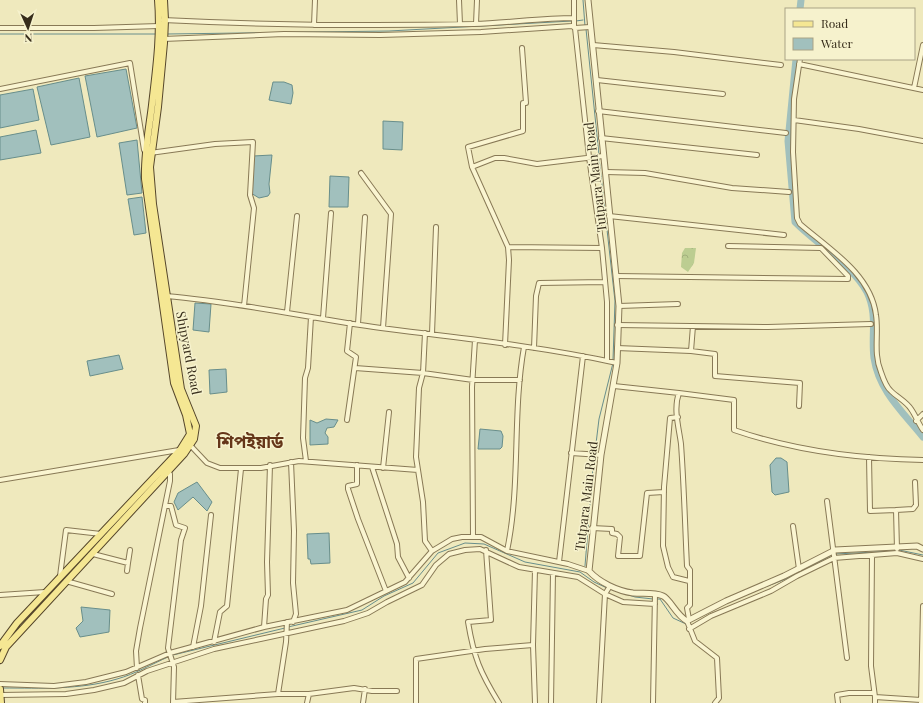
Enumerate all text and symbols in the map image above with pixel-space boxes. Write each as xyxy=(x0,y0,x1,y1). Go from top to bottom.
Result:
north arrow xyxy=(8,8,48,48)
legend xyxy=(785,8,915,60)
text: Road xyxy=(821,15,848,31)
text: N xyxy=(24,31,33,46)
text: Water xyxy=(820,35,854,51)
street label: Tutpara Main Road xyxy=(579,121,610,233)
street label: Shipyard Road xyxy=(173,310,206,397)
district label: শিপইয়ার্ড xyxy=(216,430,284,452)
street label: Tutpara Main Road xyxy=(570,439,601,552)

